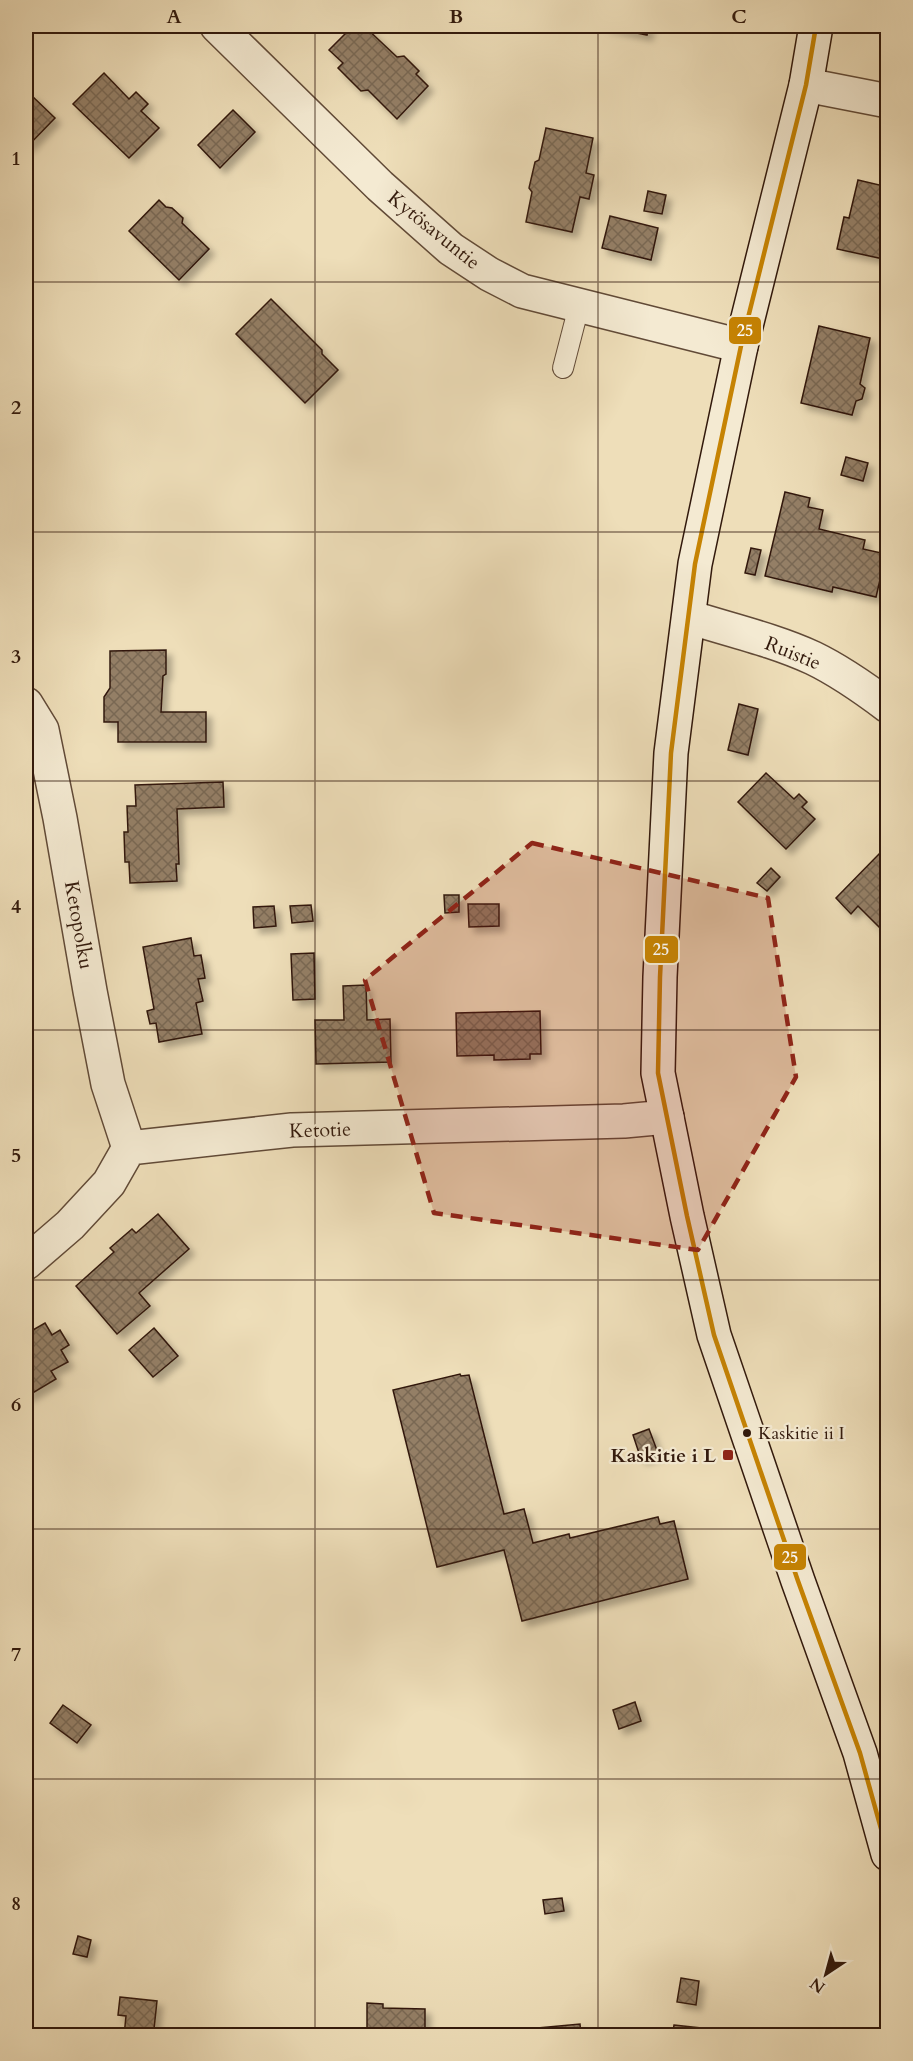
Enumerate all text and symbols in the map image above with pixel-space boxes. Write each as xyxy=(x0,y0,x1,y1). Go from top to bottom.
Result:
text: A xyxy=(166,3,182,30)
text: B xyxy=(449,3,463,30)
text: C xyxy=(731,3,747,30)
text: 1 xyxy=(11,145,21,172)
street label: Kytösavuntie xyxy=(382,184,486,276)
line badge: 25 xyxy=(728,316,762,345)
text: 25 xyxy=(737,320,753,342)
text: 2 xyxy=(11,394,21,421)
street label: Ruistie xyxy=(761,630,825,676)
text: 3 xyxy=(11,643,21,670)
street label: Ketopolku xyxy=(58,879,100,971)
text: 4 xyxy=(11,893,21,920)
line badge: 25 xyxy=(644,935,679,964)
text: 25 xyxy=(653,939,669,961)
street label: Ketotie xyxy=(288,1115,352,1145)
text: 5 xyxy=(11,1142,21,1169)
text: 6 xyxy=(11,1391,21,1418)
place label: Kaskitie ii I xyxy=(758,1421,845,1446)
marker: Kaskitie ii I xyxy=(741,1427,753,1439)
place label: Kaskitie i L xyxy=(610,1442,716,1469)
marker: Kaskitie i L xyxy=(721,1448,735,1462)
line badge: 25 xyxy=(773,1543,807,1571)
text: 25 xyxy=(782,1547,798,1569)
text: 7 xyxy=(11,1641,21,1668)
text: 8 xyxy=(11,1890,21,1917)
north arrow xyxy=(796,1944,856,2004)
text: N xyxy=(806,1972,830,1998)

